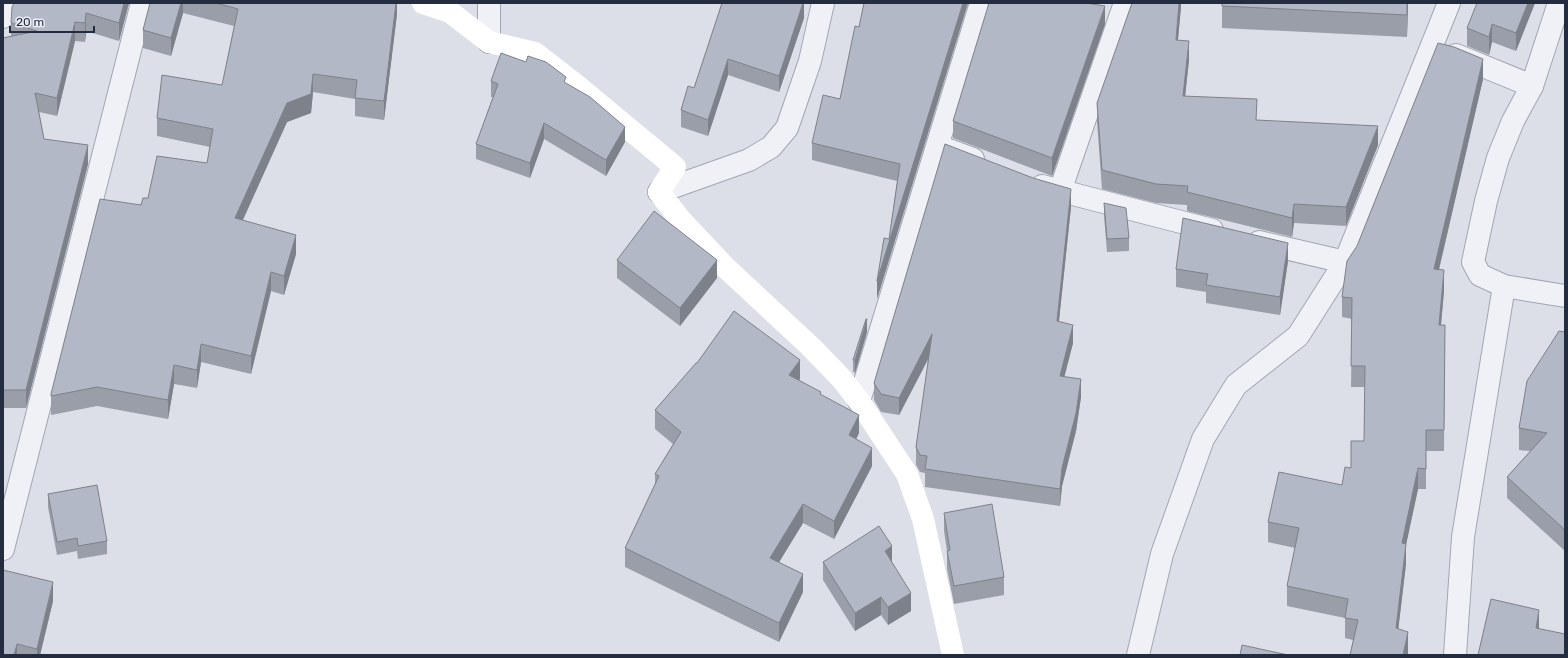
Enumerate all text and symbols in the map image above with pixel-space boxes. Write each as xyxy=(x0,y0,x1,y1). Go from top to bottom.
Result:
scale bar xyxy=(10,8,94,34)
text: 20 m xyxy=(16,15,44,29)

